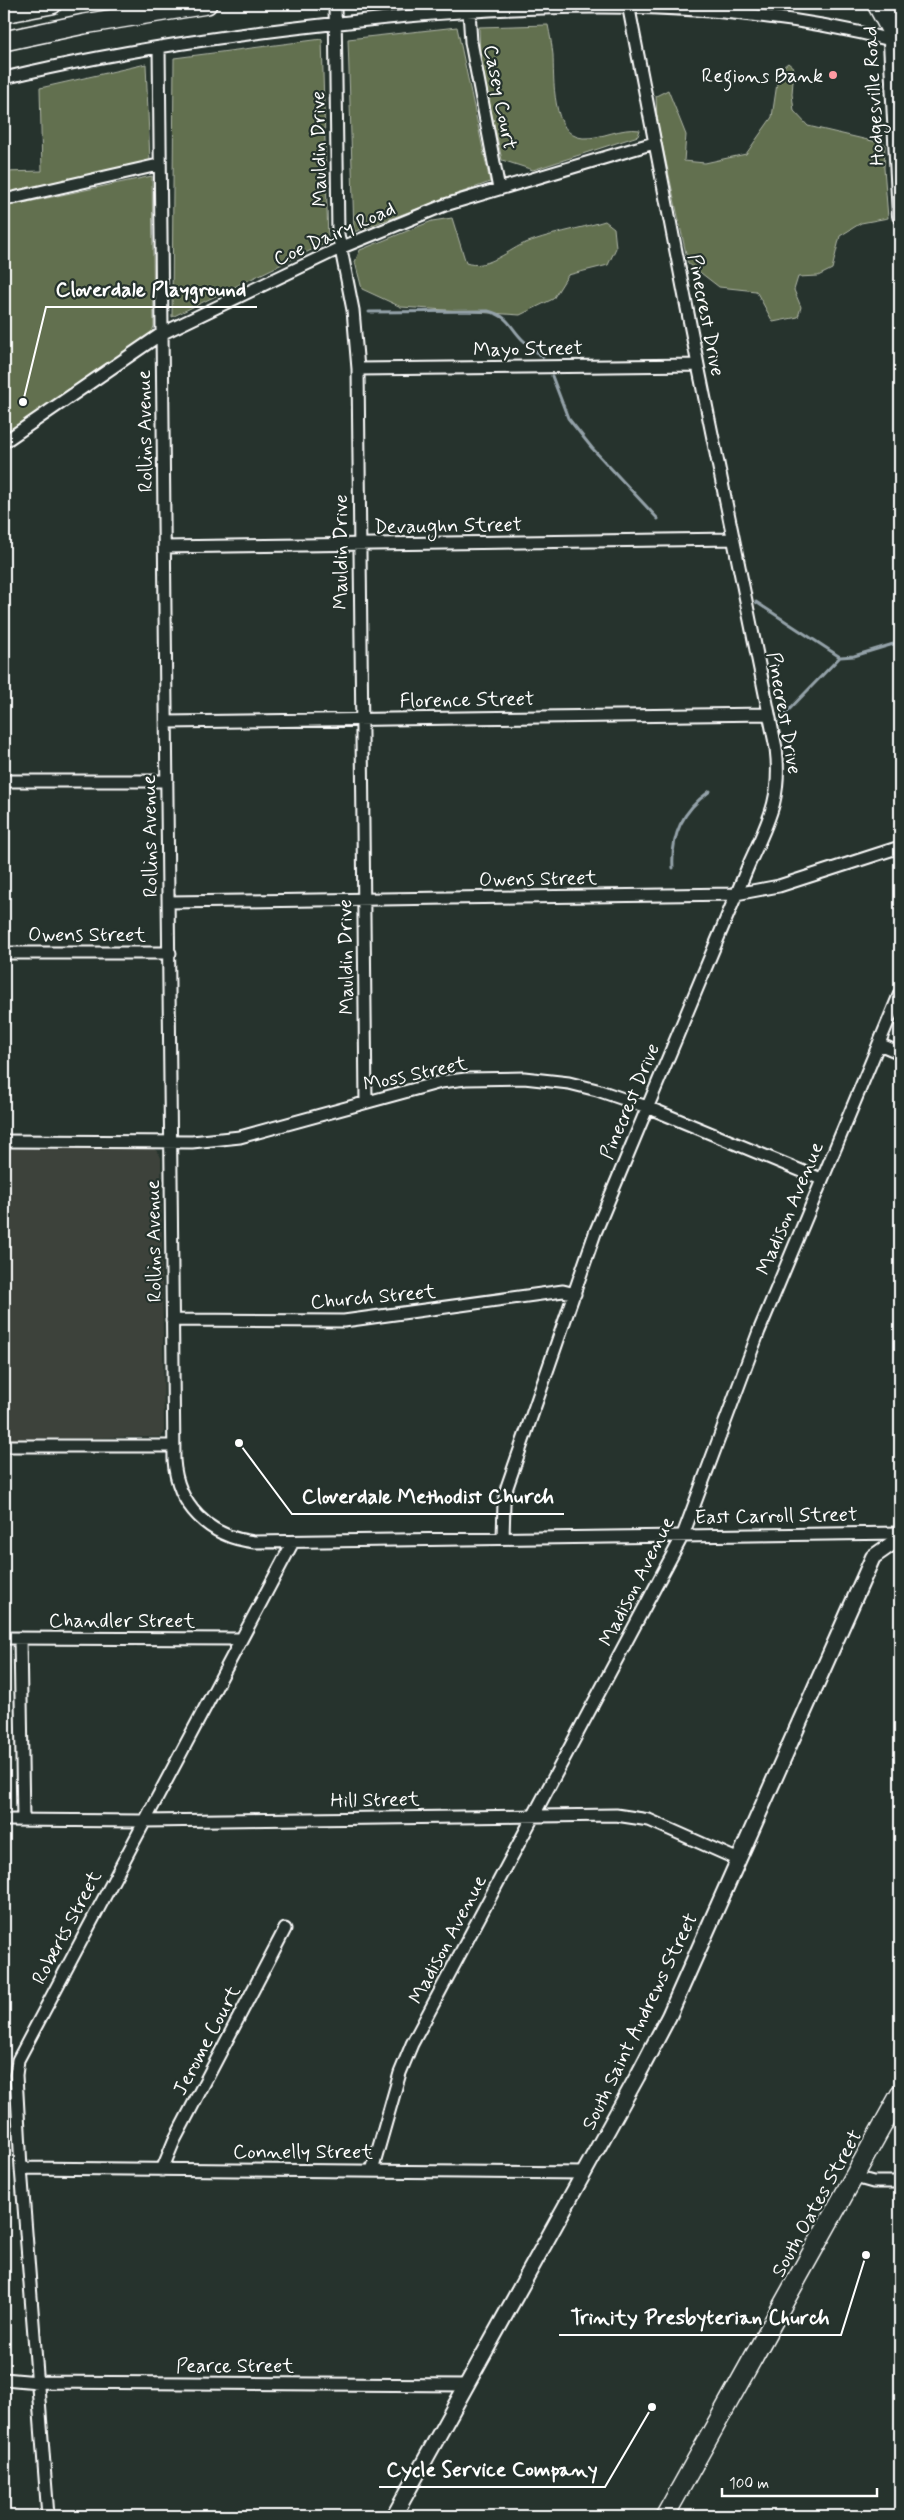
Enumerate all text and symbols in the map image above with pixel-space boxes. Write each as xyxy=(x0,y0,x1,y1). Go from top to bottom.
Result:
street label: Hodgesville Road xyxy=(857,25,893,167)
street label: Casey Court xyxy=(476,42,523,152)
place label: Regions Bank xyxy=(702,63,823,92)
marker: Regions Bank xyxy=(827,69,839,81)
street label: Mauldin Drive xyxy=(305,91,334,207)
street label: Coe Dairy Road xyxy=(270,196,400,273)
street label: Pinecrest Drive xyxy=(680,252,731,379)
callout: Cloverdale Playground xyxy=(46,271,257,307)
text: Cloverdale Playground xyxy=(56,276,246,304)
street label: Mayo Street xyxy=(473,335,583,364)
street label: Rollins Avenue xyxy=(131,369,160,492)
street label: Mauldin Drive xyxy=(328,494,355,610)
street label: Devaughn Street xyxy=(374,512,522,542)
street label: Pinecrest Drive xyxy=(759,650,808,777)
street label: Florence Street xyxy=(399,686,535,715)
street label: Rollins Avenue xyxy=(136,774,165,897)
street label: Owens Street xyxy=(479,865,598,894)
street label: Mauldin Drive xyxy=(332,899,361,1015)
street label: Owens Street xyxy=(28,922,146,949)
street label: Pinecrest Drive xyxy=(594,1039,667,1164)
street label: Moss Street xyxy=(361,1050,470,1099)
street label: Madison Avenue xyxy=(750,1138,831,1279)
street label: Rollins Avenue xyxy=(140,1179,169,1302)
street label: Church Street xyxy=(309,1279,437,1316)
callout: Cloverdale Methodist Church xyxy=(292,1478,564,1514)
text: Cloverdale Methodist Church xyxy=(302,1483,555,1511)
street label: East Carroll Street xyxy=(694,1502,858,1531)
street label: Madison Avenue xyxy=(593,1512,682,1651)
street label: Chandler Street xyxy=(49,1608,195,1635)
street label: Hill Street xyxy=(330,1786,420,1815)
street label: Roberts Street xyxy=(26,1866,109,1989)
street label: Madison Avenue xyxy=(403,1870,494,2009)
street label: South Saint Andrews Street xyxy=(576,1909,705,2135)
street label: Jerome Court xyxy=(167,1981,248,2101)
street label: South Oates Street xyxy=(766,2125,869,2282)
street label: Connelly Street xyxy=(233,2139,373,2166)
callout: Trinity Presbyterian Church xyxy=(559,2299,841,2335)
text: Trinity Presbyterian Church xyxy=(571,2304,830,2332)
street label: Pearce Street xyxy=(176,2353,294,2380)
callout: Cycle Service Company xyxy=(379,2451,605,2487)
text: Cycle Service Company xyxy=(386,2456,598,2484)
scale bar xyxy=(722,2465,876,2497)
text: 100 m xyxy=(729,2474,769,2494)

